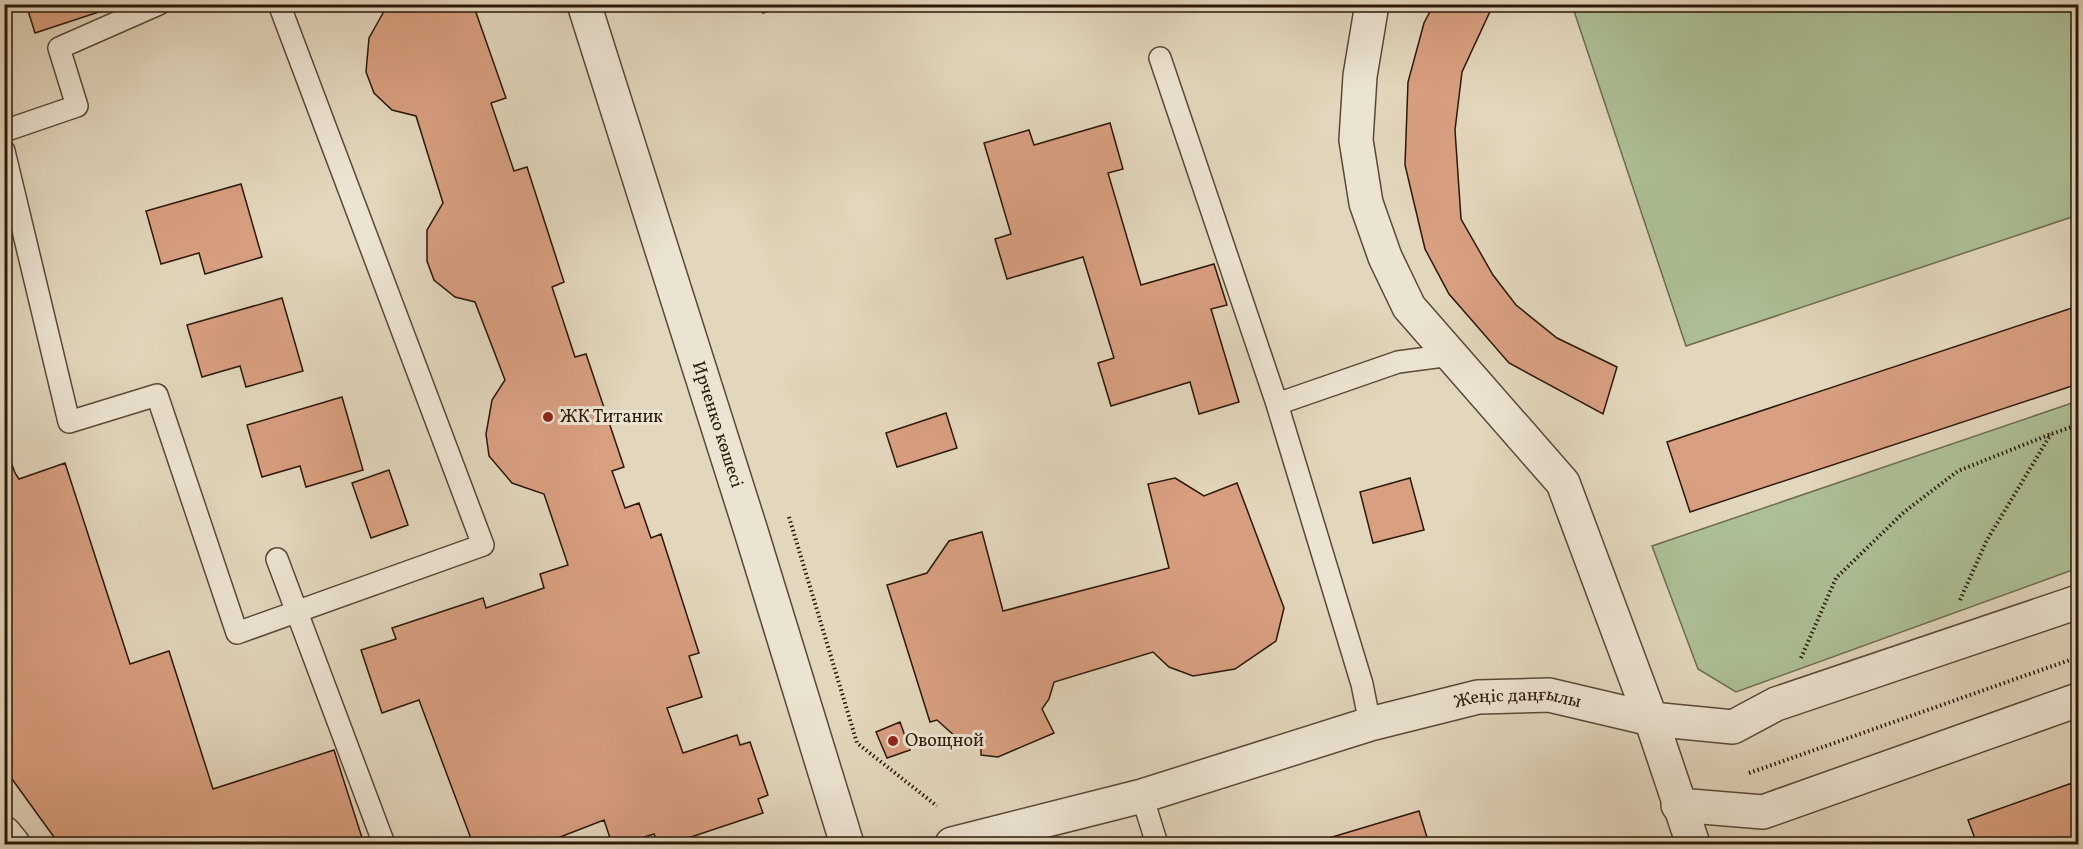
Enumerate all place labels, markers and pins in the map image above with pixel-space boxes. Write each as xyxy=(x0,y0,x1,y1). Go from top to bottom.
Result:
place label: ЖК Титаник xyxy=(560,405,663,430)
marker: ЖК Титаник xyxy=(541,410,555,424)
place label: Овощной xyxy=(905,729,984,754)
marker: Овощной xyxy=(886,734,900,748)

